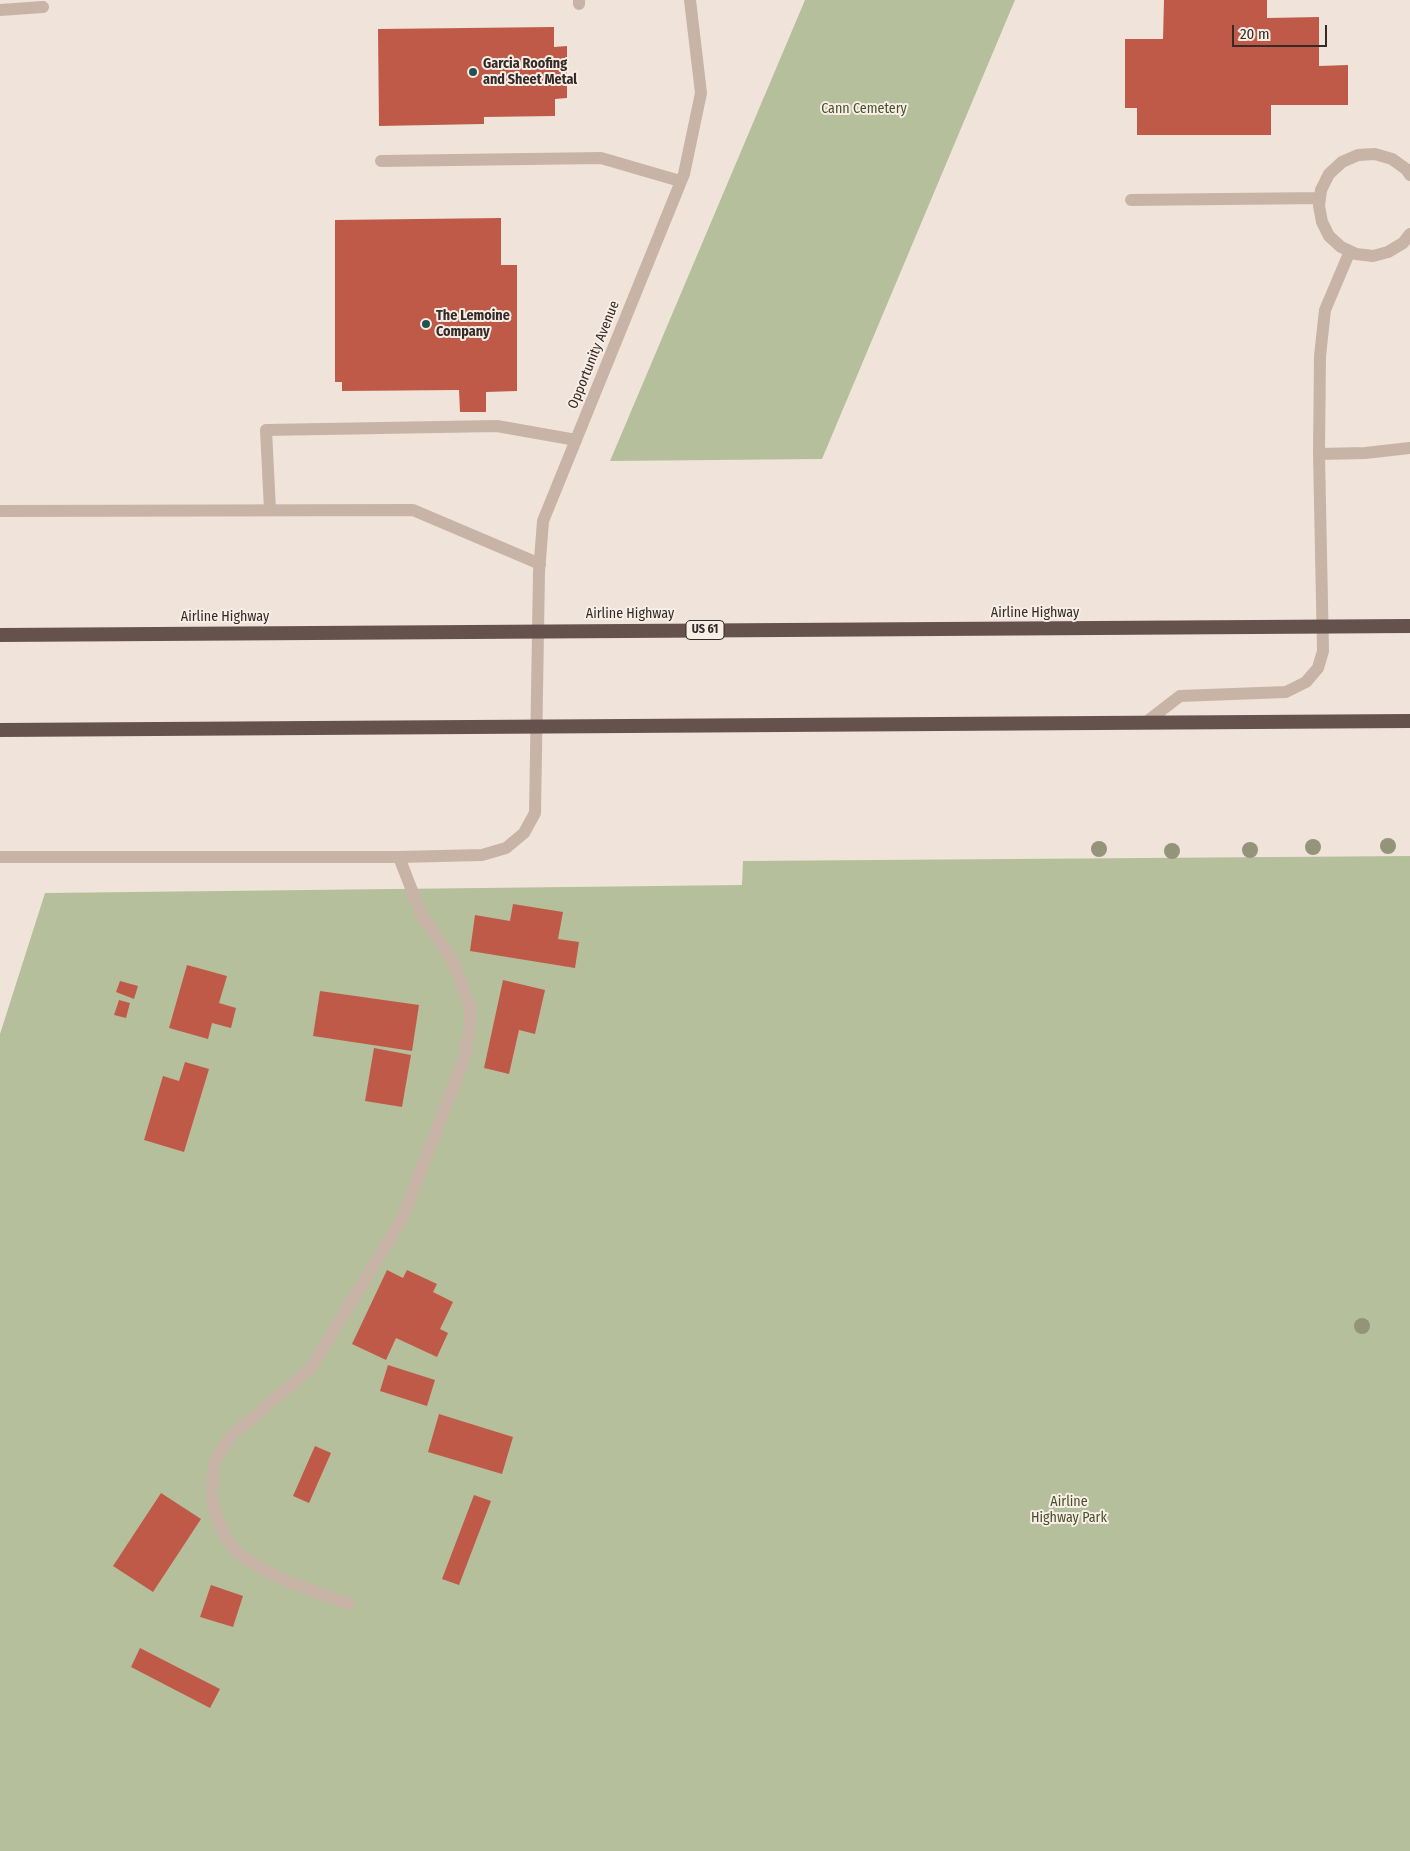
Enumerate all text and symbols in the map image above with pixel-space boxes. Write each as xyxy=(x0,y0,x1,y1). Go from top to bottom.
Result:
scale bar xyxy=(1235,15,1330,47)
text: 20 m xyxy=(1240,25,1270,43)
place label: Garcia Roofing and Sheet Metal xyxy=(483,56,577,88)
marker: Garcia Roofing and Sheet Metal xyxy=(467,66,479,78)
park label: Cann Cemetery xyxy=(821,101,907,117)
street label: Opportunity Avenue xyxy=(565,299,623,411)
place label: The Lemoine Company xyxy=(436,308,510,341)
marker: The Lemoine Company xyxy=(420,318,432,330)
street label: Airline Highway xyxy=(991,605,1079,621)
street label: Airline Highway xyxy=(586,606,674,622)
street label: Airline Highway xyxy=(181,609,269,625)
road number: US 61 xyxy=(686,620,724,640)
park label: Airline Highway Park xyxy=(1031,1494,1107,1526)

